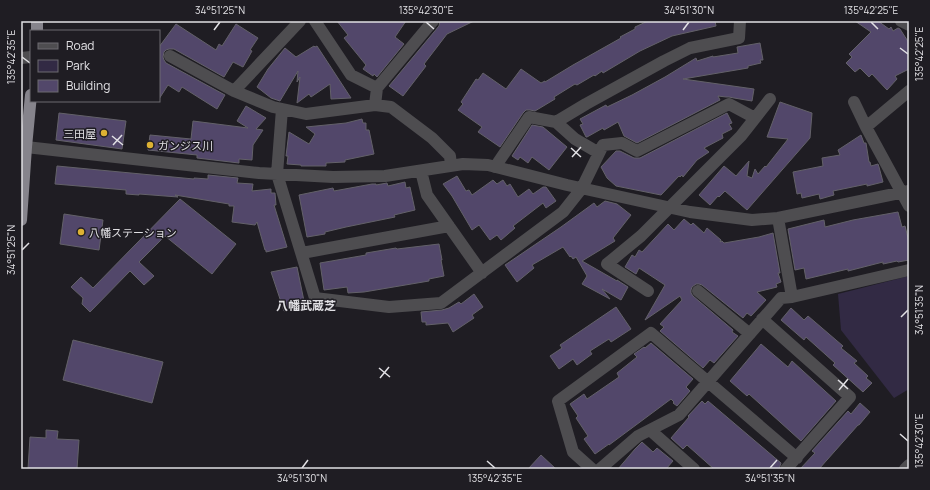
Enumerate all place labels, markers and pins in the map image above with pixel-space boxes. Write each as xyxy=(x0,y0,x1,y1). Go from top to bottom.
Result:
place label: 三田屋 xyxy=(63,126,96,141)
marker: 三田屋 xyxy=(99,128,109,138)
place label: ガンジス川 xyxy=(158,138,213,153)
marker: ガンジス川 xyxy=(145,140,155,150)
place label: 八幡ステーション xyxy=(89,225,177,240)
marker: 八幡ステーション xyxy=(76,227,86,237)

